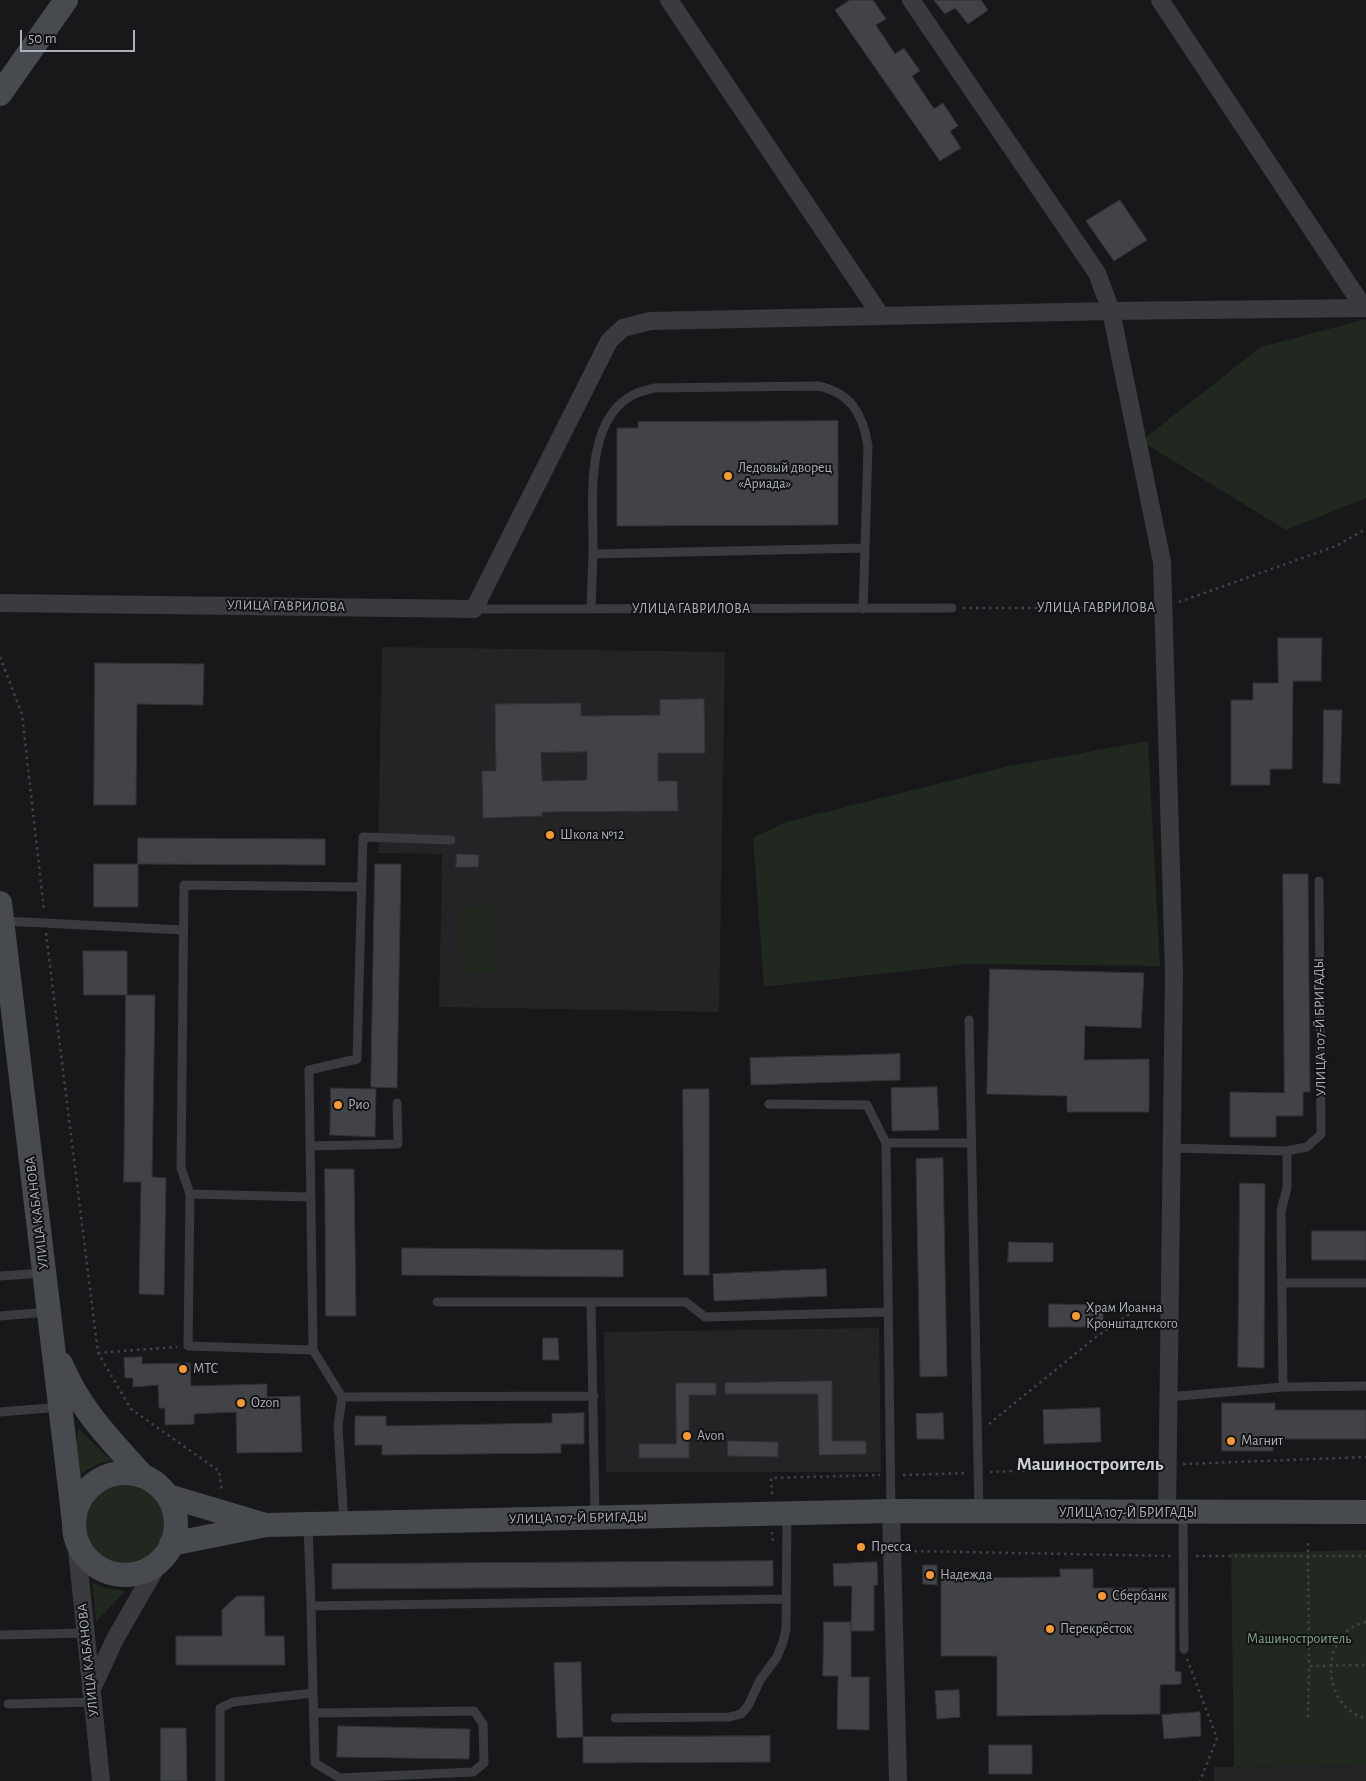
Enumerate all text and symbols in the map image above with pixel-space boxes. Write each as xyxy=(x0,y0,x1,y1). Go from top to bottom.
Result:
scale bar xyxy=(22,20,138,52)
text: 50 m xyxy=(28,31,57,46)
place label: Ледовый дворец «Ариада» xyxy=(738,460,832,492)
marker: Ледовый дворец «Ариада» xyxy=(722,470,734,482)
street label: УЛИЦА ГАВРИЛОВА xyxy=(227,597,345,615)
street label: УЛИЦА ГАВРИЛОВА xyxy=(1037,600,1155,616)
street label: УЛИЦА ГАВРИЛОВА xyxy=(632,601,750,617)
place label: Школа №12 xyxy=(560,827,624,843)
marker: Школа №12 xyxy=(544,829,556,841)
street label: УЛИЦА 107-Й БРИГАДЫ xyxy=(1310,958,1330,1096)
place label: Рио xyxy=(348,1097,369,1113)
marker: Рио xyxy=(332,1099,344,1111)
street label: УЛИЦА КАБАНОВА xyxy=(22,1156,52,1270)
place label: Храм Иоанна Кронштадтского xyxy=(1086,1300,1178,1332)
marker: Храм Иоанна Кронштадтского xyxy=(1070,1310,1082,1322)
place label: МТС xyxy=(193,1361,218,1377)
marker: МТС xyxy=(177,1363,189,1375)
place label: Ozon xyxy=(251,1395,279,1411)
marker: Ozon xyxy=(235,1397,247,1409)
place label: Avon xyxy=(697,1428,725,1444)
marker: Avon xyxy=(681,1430,693,1442)
place label: Магнит xyxy=(1241,1433,1283,1449)
marker: Магнит xyxy=(1225,1435,1237,1447)
district label: Машиностроитель xyxy=(1016,1453,1164,1475)
street label: УЛИЦА 107-Й БРИГАДЫ xyxy=(1059,1505,1197,1521)
street label: УЛИЦА 107-Й БРИГАДЫ xyxy=(509,1508,647,1528)
place label: Пресса xyxy=(871,1539,911,1555)
marker: Пресса xyxy=(855,1541,867,1553)
place label: Надежда xyxy=(940,1567,992,1583)
marker: Надежда xyxy=(924,1569,936,1581)
place label: Сбербанк xyxy=(1112,1588,1167,1604)
marker: Сбербанк xyxy=(1096,1590,1108,1602)
street label: УЛИЦА КАБАНОВА xyxy=(74,1603,102,1717)
place label: Перекрёсток xyxy=(1060,1621,1133,1637)
marker: Перекрёсток xyxy=(1044,1623,1056,1635)
park label: Машиностроитель xyxy=(1247,1631,1351,1647)

